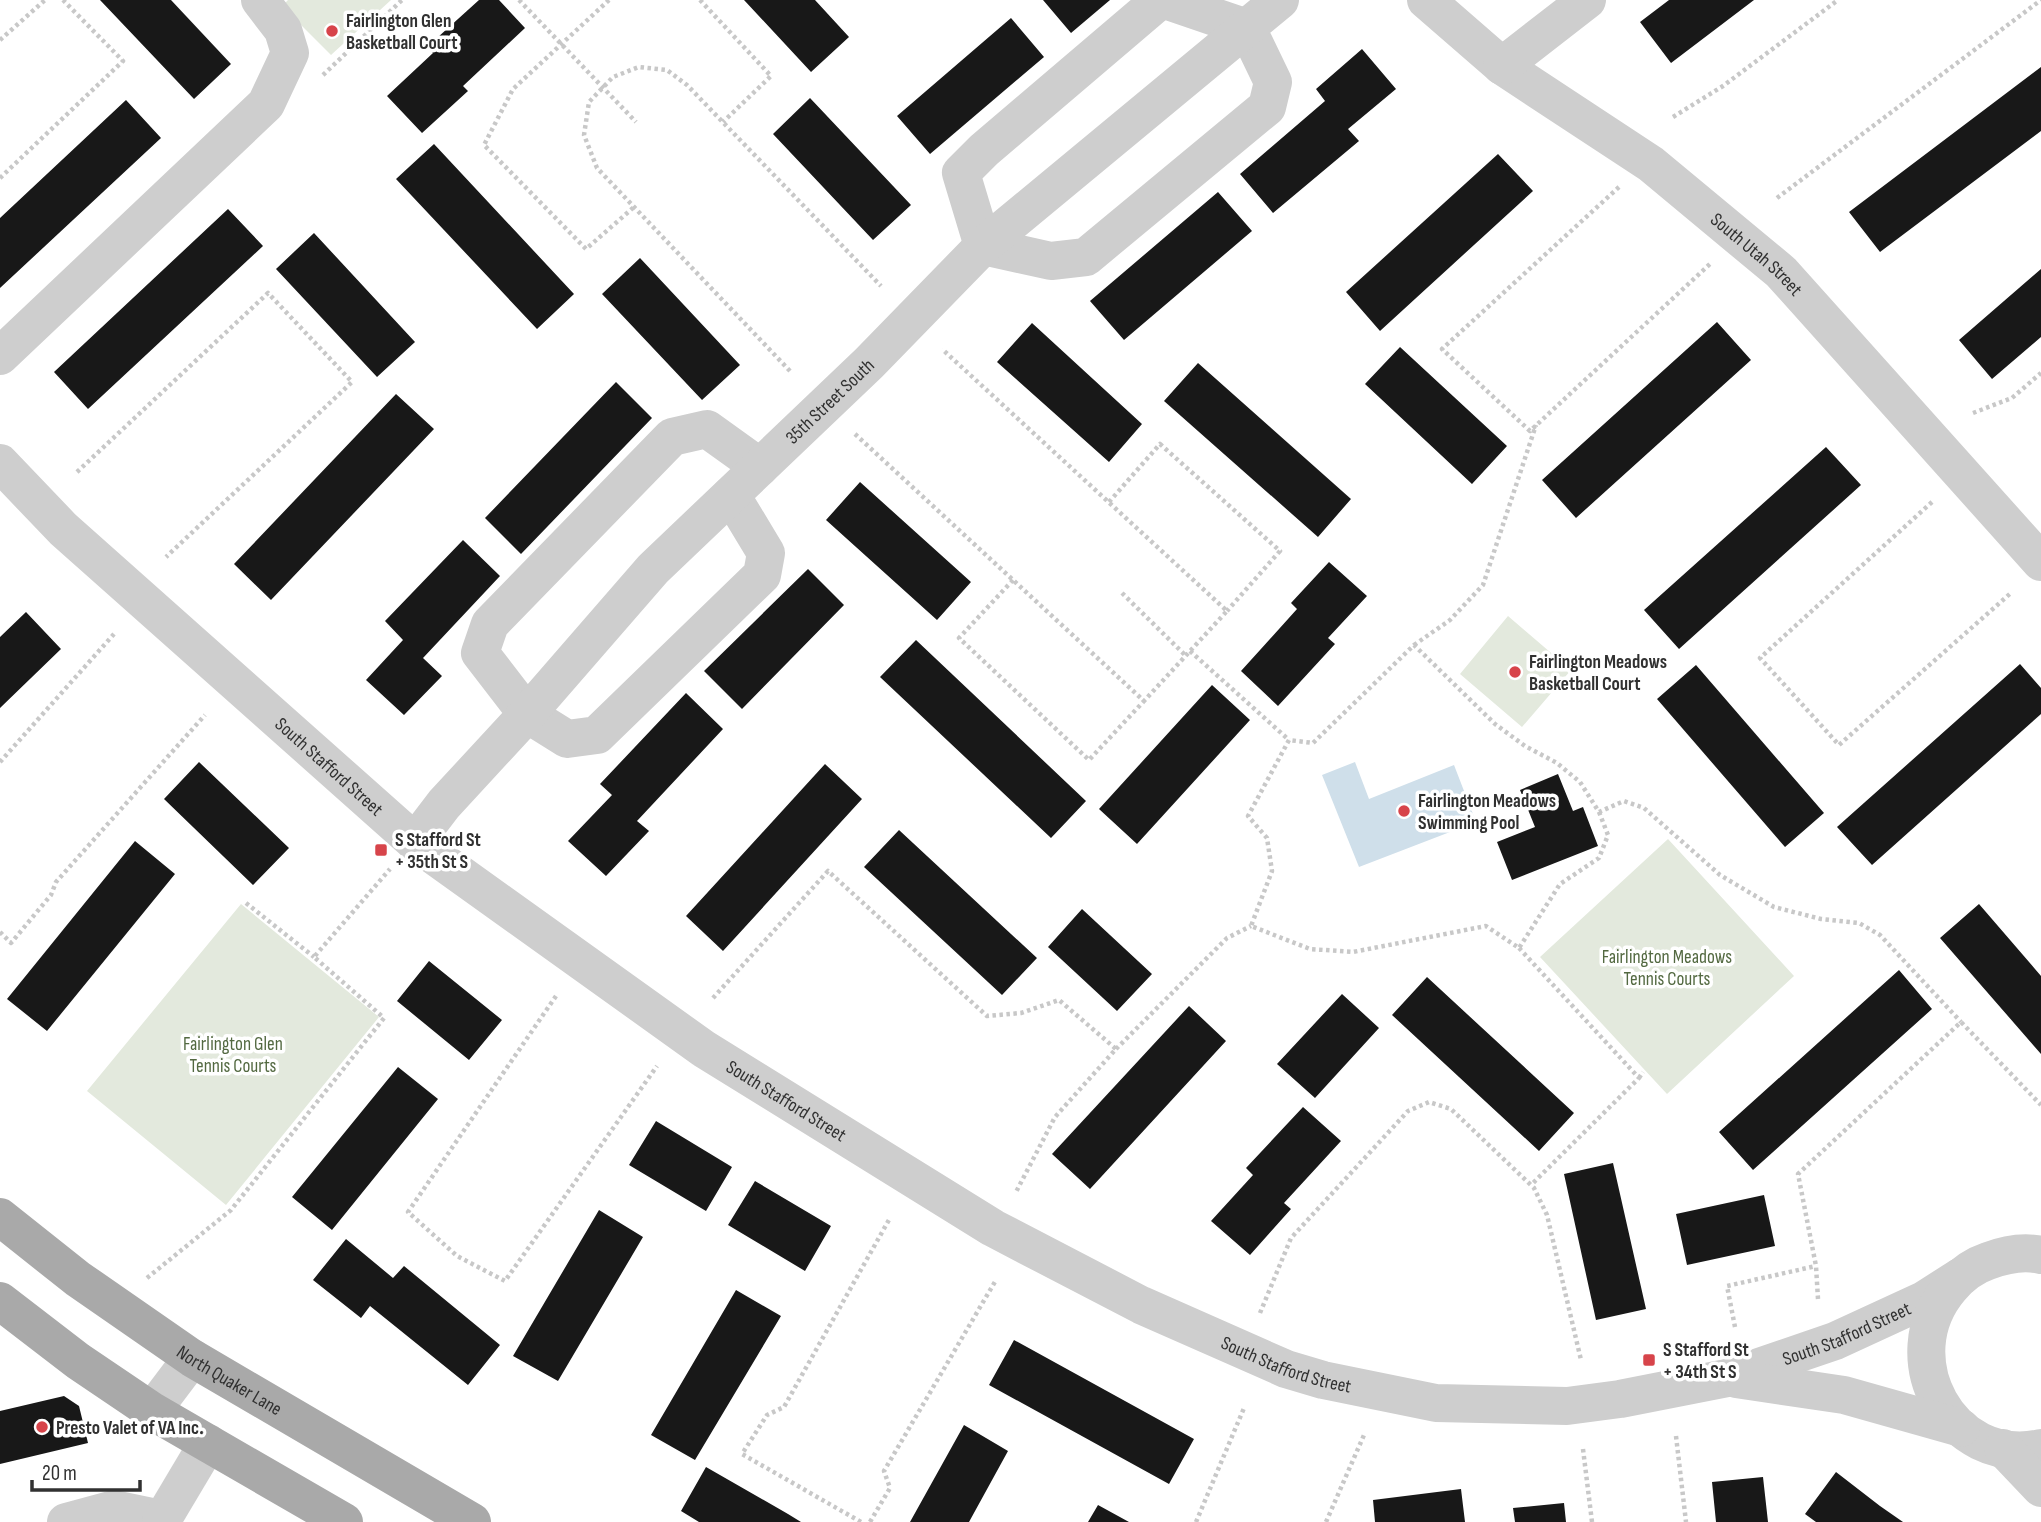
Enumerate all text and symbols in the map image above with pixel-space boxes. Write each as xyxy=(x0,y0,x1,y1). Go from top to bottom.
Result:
place label: Fairlington Glen Basketball Court xyxy=(346,10,458,55)
marker: Fairlington Glen Basketball Court xyxy=(324,23,340,39)
street label: South Utah Street xyxy=(1706,208,1807,301)
street label: 35th Street South xyxy=(781,354,879,449)
place label: Fairlington Meadows Basketball Court xyxy=(1529,651,1667,696)
marker: Fairlington Meadows Basketball Court xyxy=(1507,664,1523,680)
street label: South Stafford Street xyxy=(270,713,388,821)
place label: Fairlington Meadows Swimming Pool xyxy=(1418,790,1556,835)
marker: Fairlington Meadows Swimming Pool xyxy=(1396,803,1412,819)
place label: S Stafford St + 35th St S xyxy=(395,829,481,874)
marker: S Stafford St + 35th St S xyxy=(373,842,389,858)
park label: Fairlington Meadows Tennis Courts xyxy=(1602,946,1732,991)
park label: Fairlington Glen Tennis Courts xyxy=(183,1033,283,1078)
street label: South Stafford Street xyxy=(722,1056,850,1147)
street label: South Stafford Street xyxy=(1780,1298,1915,1371)
street label: South Stafford Street xyxy=(1217,1332,1353,1399)
place label: S Stafford St + 34th St S xyxy=(1663,1339,1749,1384)
street label: North Quaker Lane xyxy=(172,1341,286,1421)
marker: S Stafford St + 34th St S xyxy=(1641,1352,1657,1368)
place label: Presto Valet of VA Inc. xyxy=(56,1417,204,1440)
marker: Presto Valet of VA Inc. xyxy=(34,1419,50,1435)
scale bar xyxy=(32,1448,140,1492)
text: 20 m xyxy=(42,1461,77,1486)

